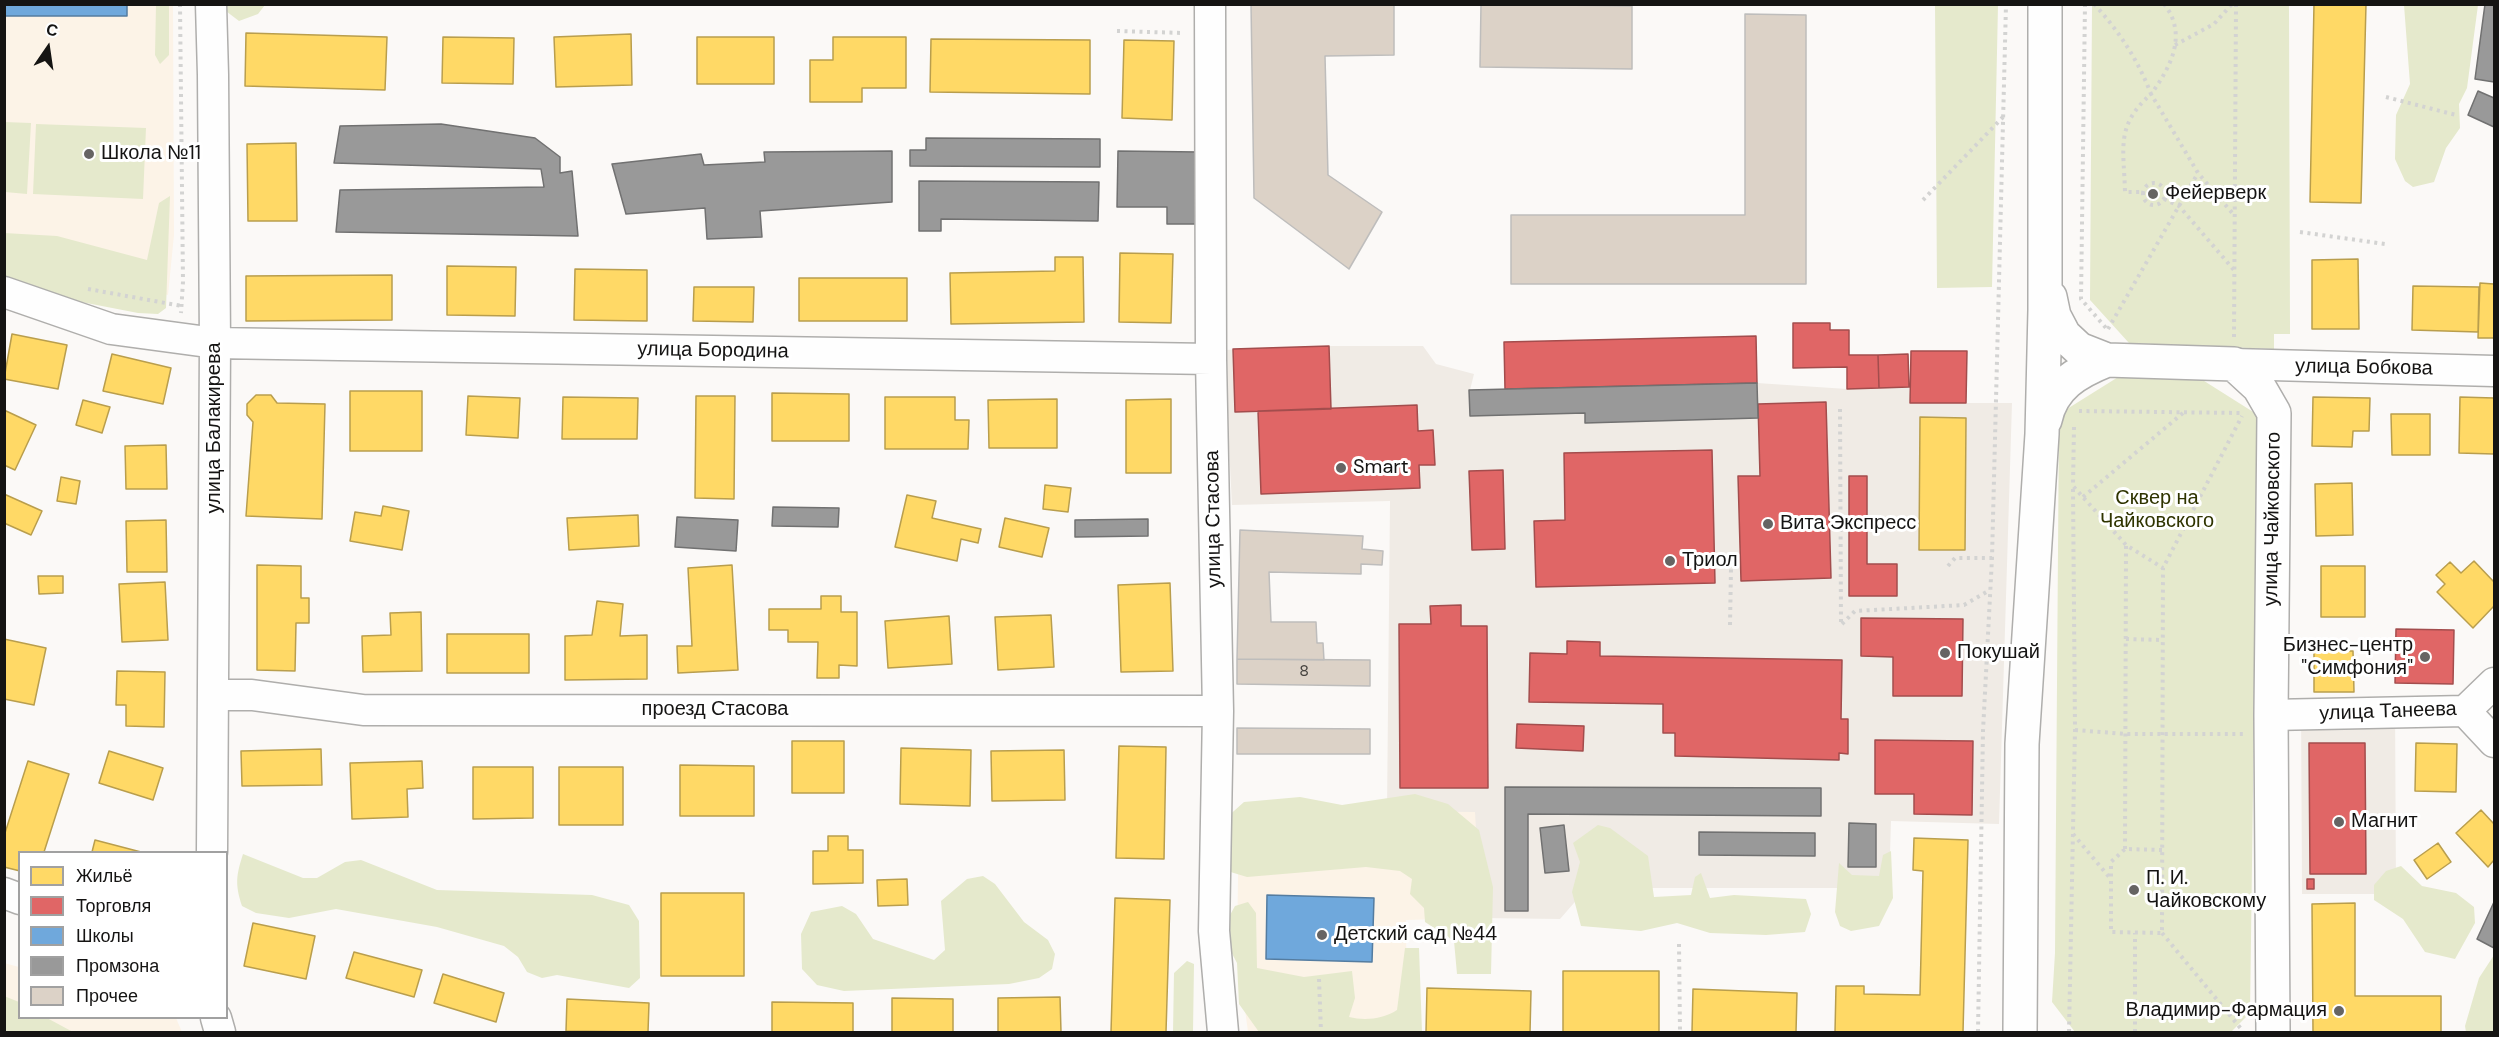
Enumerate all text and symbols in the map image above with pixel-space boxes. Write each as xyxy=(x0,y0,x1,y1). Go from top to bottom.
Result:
north arrow xyxy=(18,18,78,78)
text: С xyxy=(44,18,60,42)
place label: Школа №11 xyxy=(101,142,201,166)
marker: Школа №11 xyxy=(82,147,96,161)
place label: Фейерверк xyxy=(2165,182,2266,206)
marker: Фейерверк xyxy=(2146,187,2160,201)
street label: улица Бородина xyxy=(637,338,789,364)
street label: улица Балакирева xyxy=(203,342,227,514)
street label: улица Бобкова xyxy=(2295,355,2433,381)
street label: улица Чайковского xyxy=(2259,432,2287,606)
street label: улица Стасова xyxy=(1201,450,1227,588)
place label: Smart xyxy=(1353,456,1409,480)
marker: Smart xyxy=(1334,461,1348,475)
park label: Сквер на Чайковского xyxy=(2100,487,2214,534)
place label: Вита Экспресс xyxy=(1780,512,1916,536)
marker: Вита Экспресс xyxy=(1761,517,1775,531)
place label: Триол xyxy=(1682,549,1738,573)
marker: Триол xyxy=(1663,554,1677,568)
place label: Бизнес-центр "Симфония" xyxy=(2283,634,2413,681)
place label: Покушай xyxy=(1957,641,2040,665)
marker: Покушай xyxy=(1938,646,1952,660)
marker: Бизнес-центр "Симфония" xyxy=(2418,650,2432,664)
house number: 8 xyxy=(1299,662,1309,682)
street label: проезд Стасова xyxy=(642,698,788,722)
street label: улица Танеева xyxy=(2319,698,2457,726)
place label: Магнит xyxy=(2351,810,2418,834)
marker: Магнит xyxy=(2332,815,2346,829)
legend xyxy=(18,851,228,1019)
text: Жильё xyxy=(76,864,133,888)
place label: П. И. Чайковскому xyxy=(2146,867,2266,914)
marker: П. И. Чайковскому xyxy=(2127,883,2141,897)
text: Торговля xyxy=(76,894,151,918)
place label: Детский сад №44 xyxy=(1334,923,1497,947)
text: Школы xyxy=(76,924,134,948)
marker: Детский сад №44 xyxy=(1315,928,1329,942)
text: Промзона xyxy=(76,954,159,978)
text: Прочее xyxy=(76,984,138,1008)
place label: Владимир-Фармация xyxy=(2125,999,2327,1023)
marker: Владимир-Фармация xyxy=(2332,1004,2346,1018)

